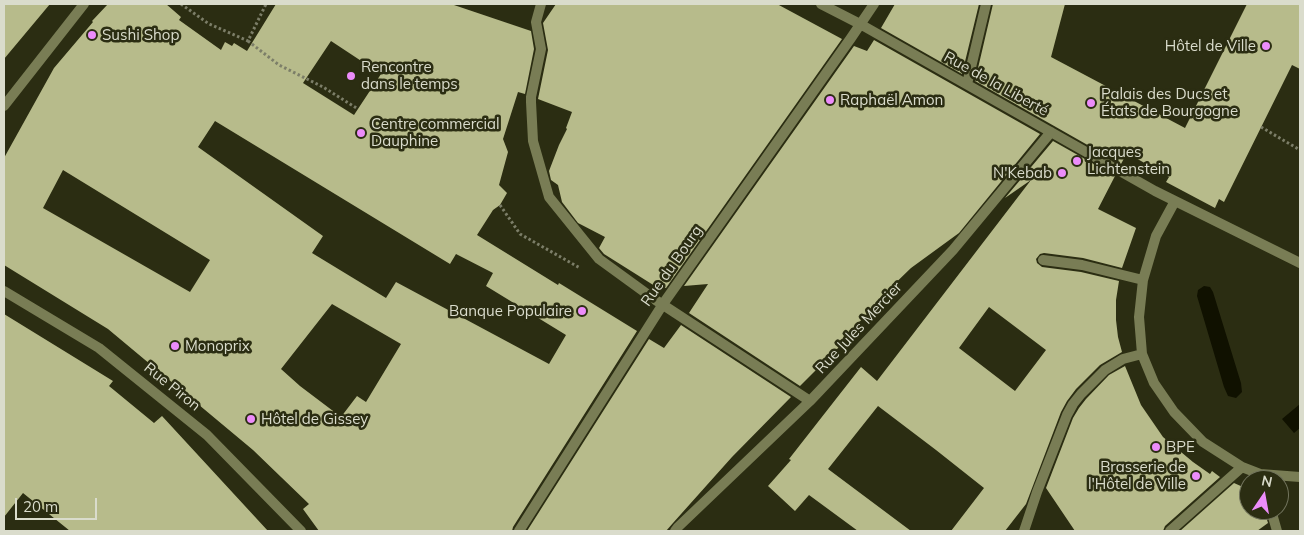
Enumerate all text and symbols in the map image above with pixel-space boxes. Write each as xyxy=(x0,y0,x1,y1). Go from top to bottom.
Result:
place label: Sushi Shop xyxy=(102,26,179,44)
marker: Sushi Shop xyxy=(86,29,98,41)
place label: Hôtel de Ville xyxy=(1165,37,1256,55)
marker: Hôtel de Ville xyxy=(1260,40,1272,52)
street label: Rue de la Liberté xyxy=(941,48,1051,120)
place label: Rencontre dans le temps xyxy=(361,58,458,93)
marker: Rencontre dans le temps xyxy=(345,70,357,82)
place label: Palais des Ducs et États de Bourgogne xyxy=(1101,85,1238,120)
place label: Raphaël Amon xyxy=(840,91,943,109)
marker: Raphaël Amon xyxy=(824,94,836,106)
marker: Palais des Ducs et États de Bourgogne xyxy=(1085,97,1097,109)
place label: Centre commercial Dauphine xyxy=(371,115,500,150)
marker: Centre commercial Dauphine xyxy=(355,127,367,139)
place label: Jacques Lichtenstein xyxy=(1087,143,1170,178)
marker: Jacques Lichtenstein xyxy=(1071,155,1083,167)
place label: N'Kebab xyxy=(993,164,1052,182)
marker: N'Kebab xyxy=(1056,167,1068,179)
street label: Rue du Bourg xyxy=(638,222,706,310)
street label: Rue Jules Mercier xyxy=(812,278,906,378)
place label: Banque Populaire xyxy=(449,302,572,320)
marker: Banque Populaire xyxy=(576,305,588,317)
place label: Monoprix xyxy=(185,337,250,355)
marker: Monoprix xyxy=(169,340,181,352)
street label: Rue Piron xyxy=(140,359,204,415)
place label: Hôtel de Gissey xyxy=(261,410,368,428)
marker: Hôtel de Gissey xyxy=(245,413,257,425)
place label: BPE xyxy=(1166,438,1195,456)
marker: BPE xyxy=(1150,441,1162,453)
place label: Brasserie de l'Hôtel de Ville xyxy=(1088,458,1186,493)
marker: Brasserie de l'Hôtel de Ville xyxy=(1190,470,1202,482)
north arrow xyxy=(1239,470,1289,520)
text: N xyxy=(1260,471,1274,491)
scale bar xyxy=(18,488,100,520)
text: 20 m xyxy=(23,497,58,516)

